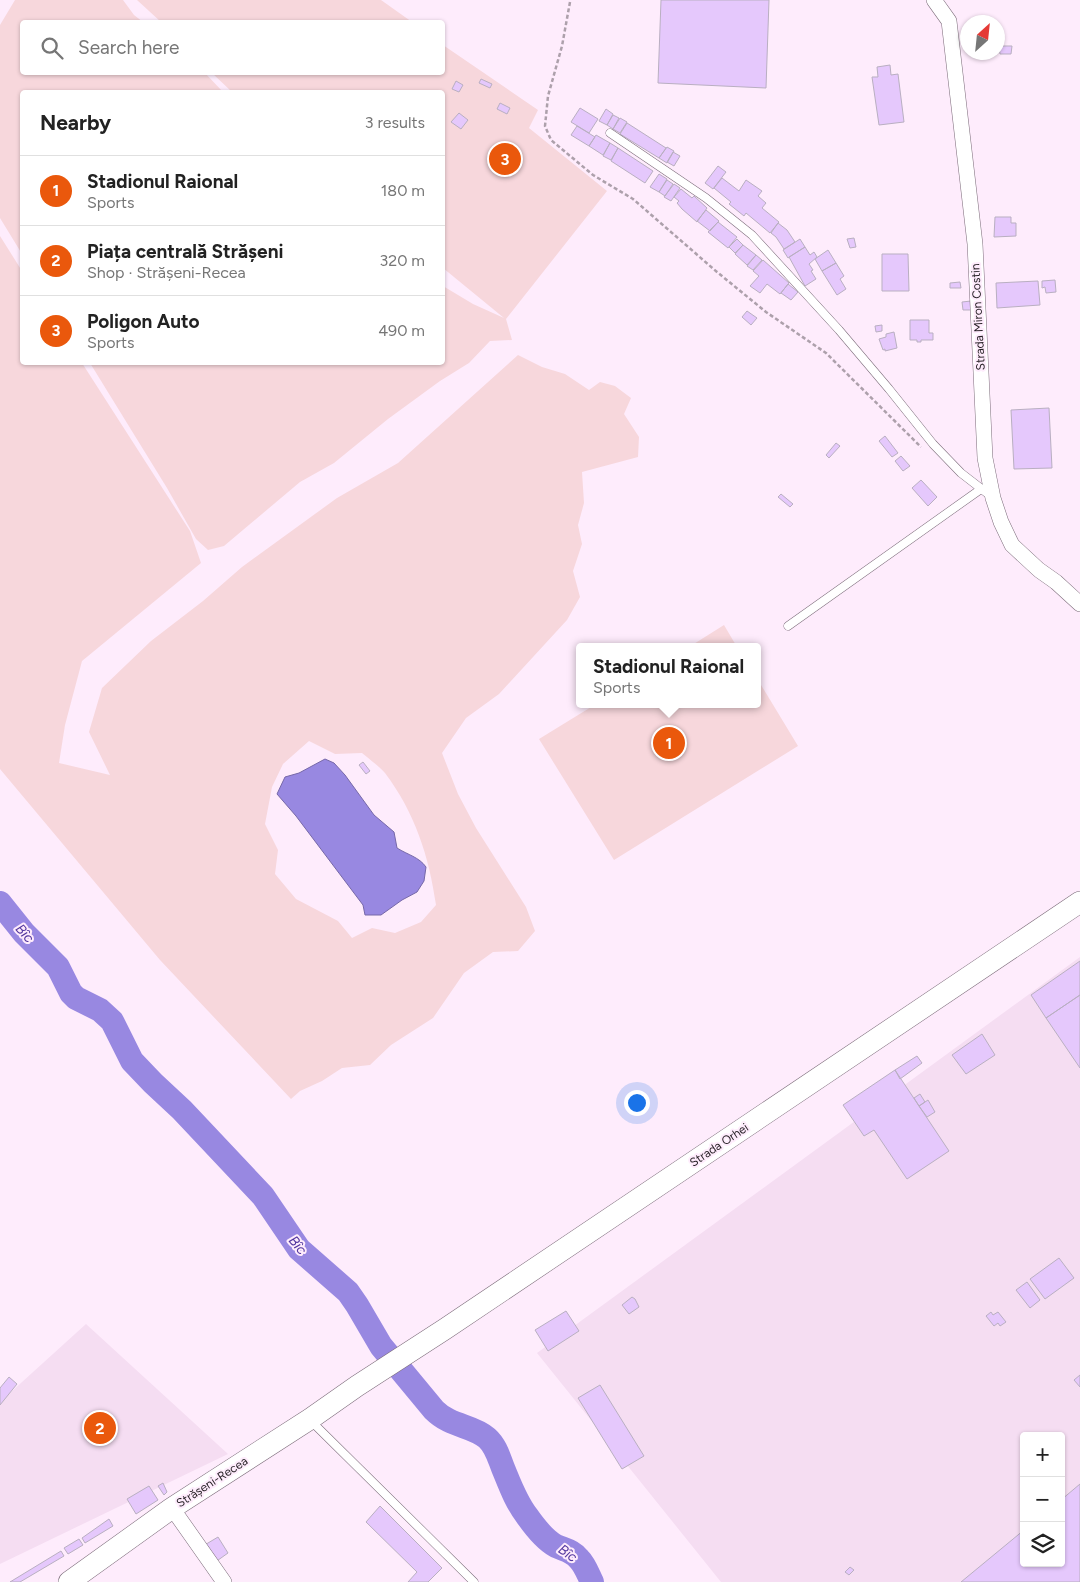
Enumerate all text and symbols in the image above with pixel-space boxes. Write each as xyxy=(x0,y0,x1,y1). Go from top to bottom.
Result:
north arrow xyxy=(960,15,1005,60)
search box xyxy=(20,20,445,75)
icon: search xyxy=(38,34,66,62)
text: Search here xyxy=(78,36,180,59)
text: Nearby xyxy=(40,110,111,135)
text: 3 results xyxy=(365,113,425,132)
pin: 3 xyxy=(489,140,521,178)
text: Stadionul Raional xyxy=(87,170,238,193)
text: 1 xyxy=(53,181,59,200)
text: 180 m xyxy=(381,181,425,200)
text: Sports xyxy=(87,193,134,212)
text: Piața centrală Strășeni xyxy=(87,240,283,263)
text: 2 xyxy=(51,251,61,270)
text: 320 m xyxy=(380,251,425,270)
text: Shop · Strășeni-Recea xyxy=(87,263,246,282)
street label: Strada Miron Costin xyxy=(968,263,988,371)
text: Poligon Auto xyxy=(87,310,200,333)
text: 3 xyxy=(52,321,60,340)
text: 490 m xyxy=(378,321,425,340)
text: Sports xyxy=(87,333,134,352)
popup xyxy=(576,643,761,708)
text: Stadionul Raional xyxy=(593,655,744,678)
text: Sports xyxy=(593,678,640,697)
pin: 1 xyxy=(653,724,685,762)
water label: Bîc xyxy=(12,920,38,947)
your location xyxy=(624,1090,650,1116)
street label: Strada Orhei xyxy=(687,1120,751,1170)
water label: Bîc xyxy=(285,1232,311,1259)
pin: 2 xyxy=(84,1409,116,1447)
map controls xyxy=(1020,1432,1065,1567)
button: + xyxy=(1020,1432,1065,1477)
street label: Strășeni-Recea xyxy=(174,1454,250,1510)
button: − xyxy=(1020,1477,1065,1522)
button: layers xyxy=(1020,1522,1065,1567)
water label: Bîc xyxy=(555,1541,581,1566)

